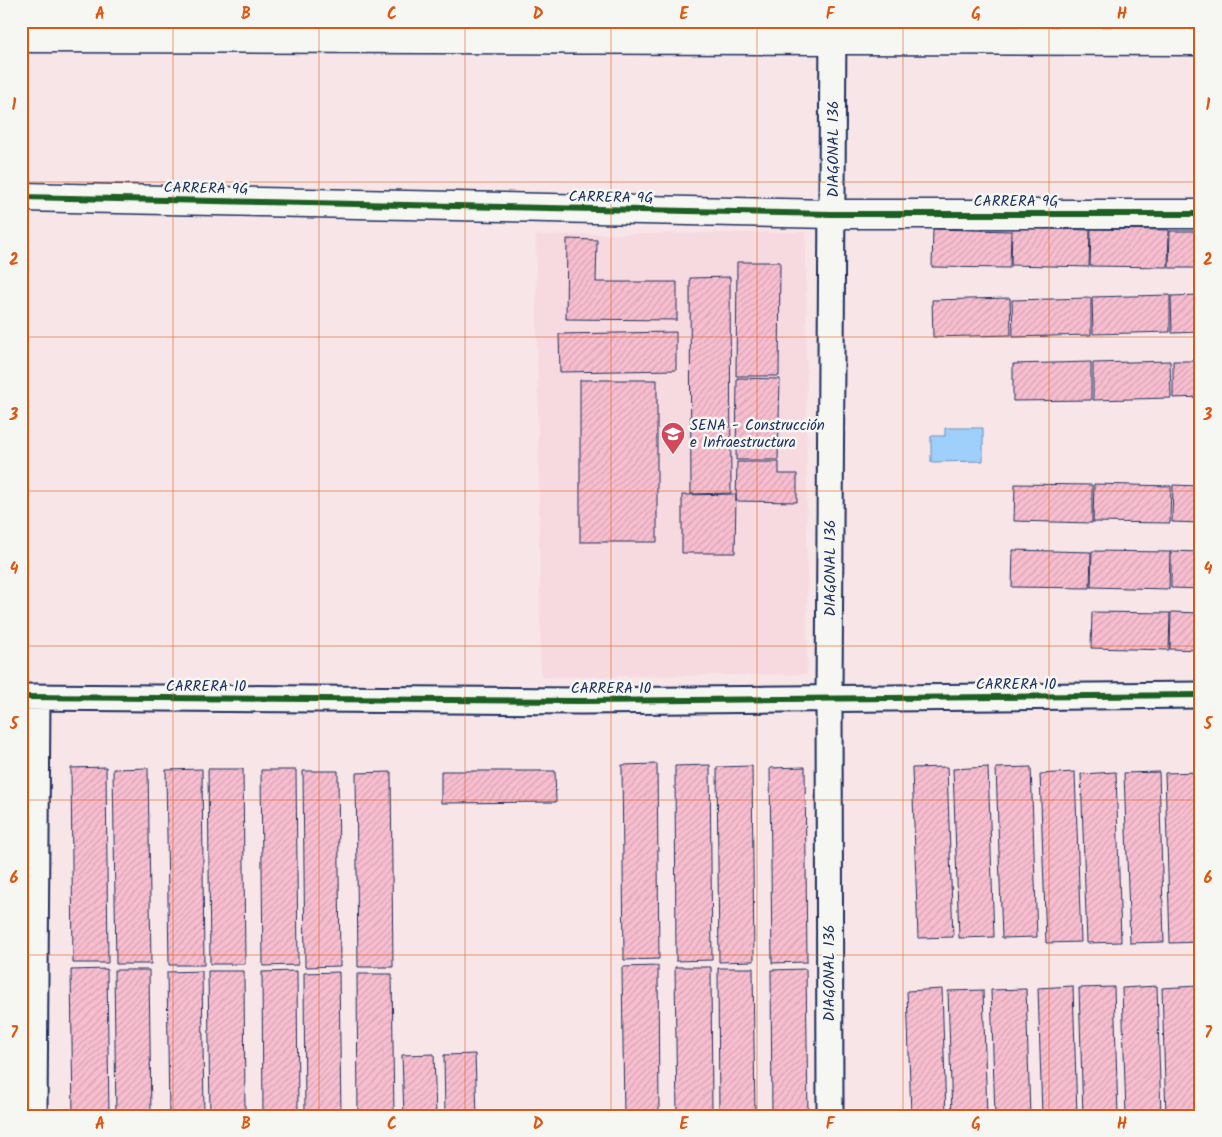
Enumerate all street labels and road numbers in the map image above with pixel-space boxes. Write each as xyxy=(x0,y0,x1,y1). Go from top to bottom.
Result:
street label: DIAGONAL 136 xyxy=(822,101,846,197)
street label: CARRERA 9G xyxy=(163,176,249,202)
street label: CARRERA 9G xyxy=(568,185,654,211)
street label: CARRERA 9G xyxy=(974,190,1058,214)
street label: DIAGONAL 136 xyxy=(819,520,843,616)
street label: CARRERA 10 xyxy=(976,673,1057,697)
street label: CARRERA 10 xyxy=(166,675,247,699)
street label: CARRERA 10 xyxy=(571,677,652,701)
street label: DIAGONAL 136 xyxy=(818,925,842,1021)

